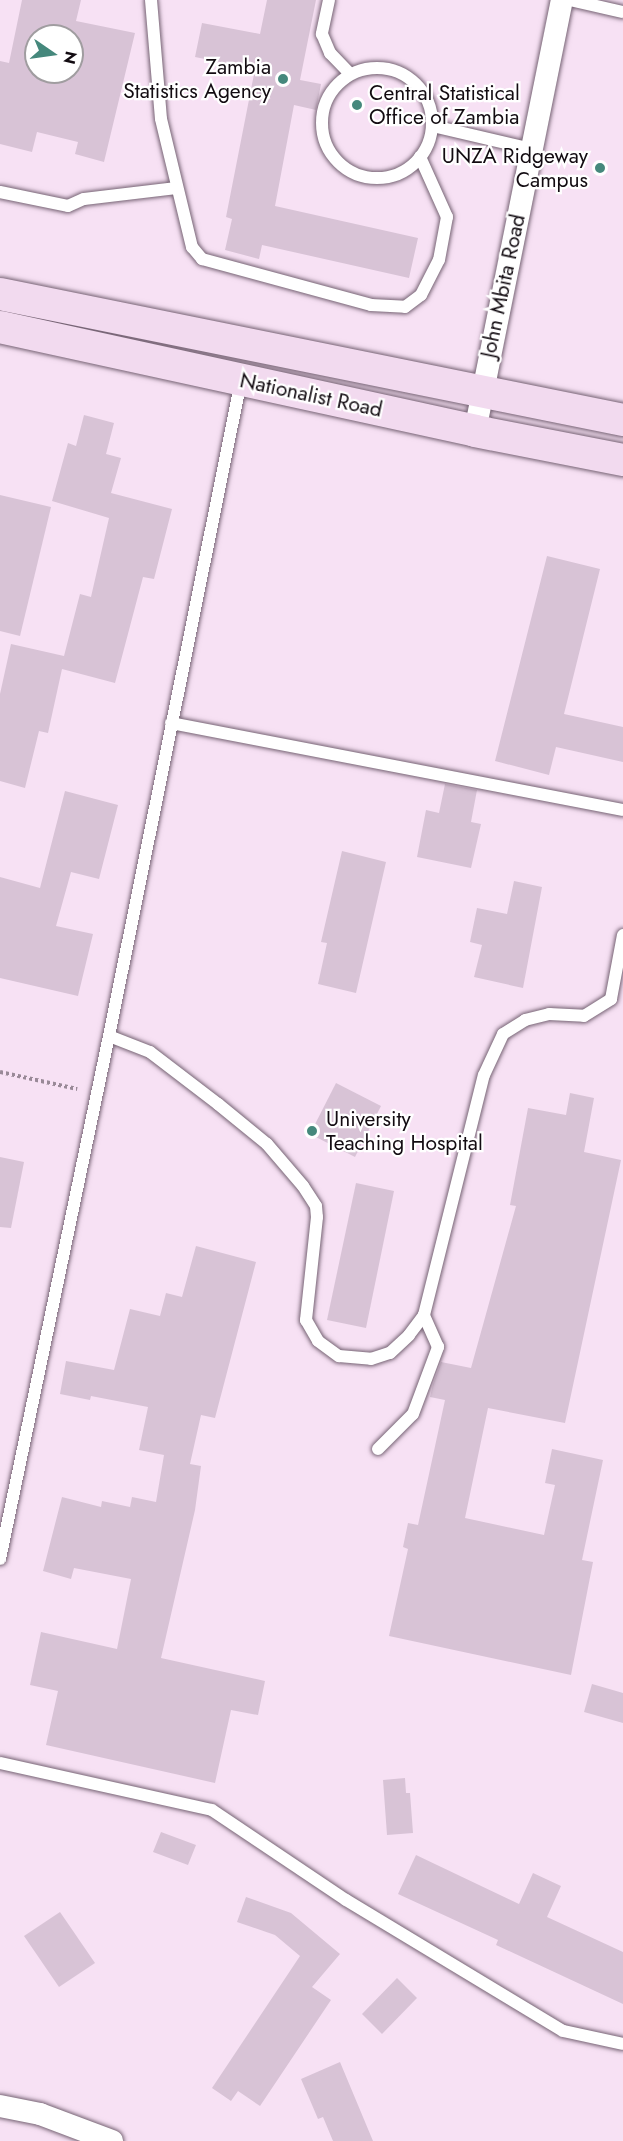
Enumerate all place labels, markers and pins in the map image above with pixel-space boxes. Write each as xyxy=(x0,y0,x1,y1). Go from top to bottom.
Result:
place label: Zambia Statistics Agency xyxy=(123,54,271,104)
marker: Zambia Statistics Agency xyxy=(276,72,290,86)
place label: Central Statistical Office of Zambia xyxy=(369,80,520,130)
marker: Central Statistical Office of Zambia xyxy=(350,98,364,112)
place label: UNZA Ridgeway Campus xyxy=(442,143,588,193)
marker: UNZA Ridgeway Campus xyxy=(593,161,607,175)
place label: University Teaching Hospital xyxy=(326,1106,483,1156)
marker: University Teaching Hospital xyxy=(303,1122,321,1140)

